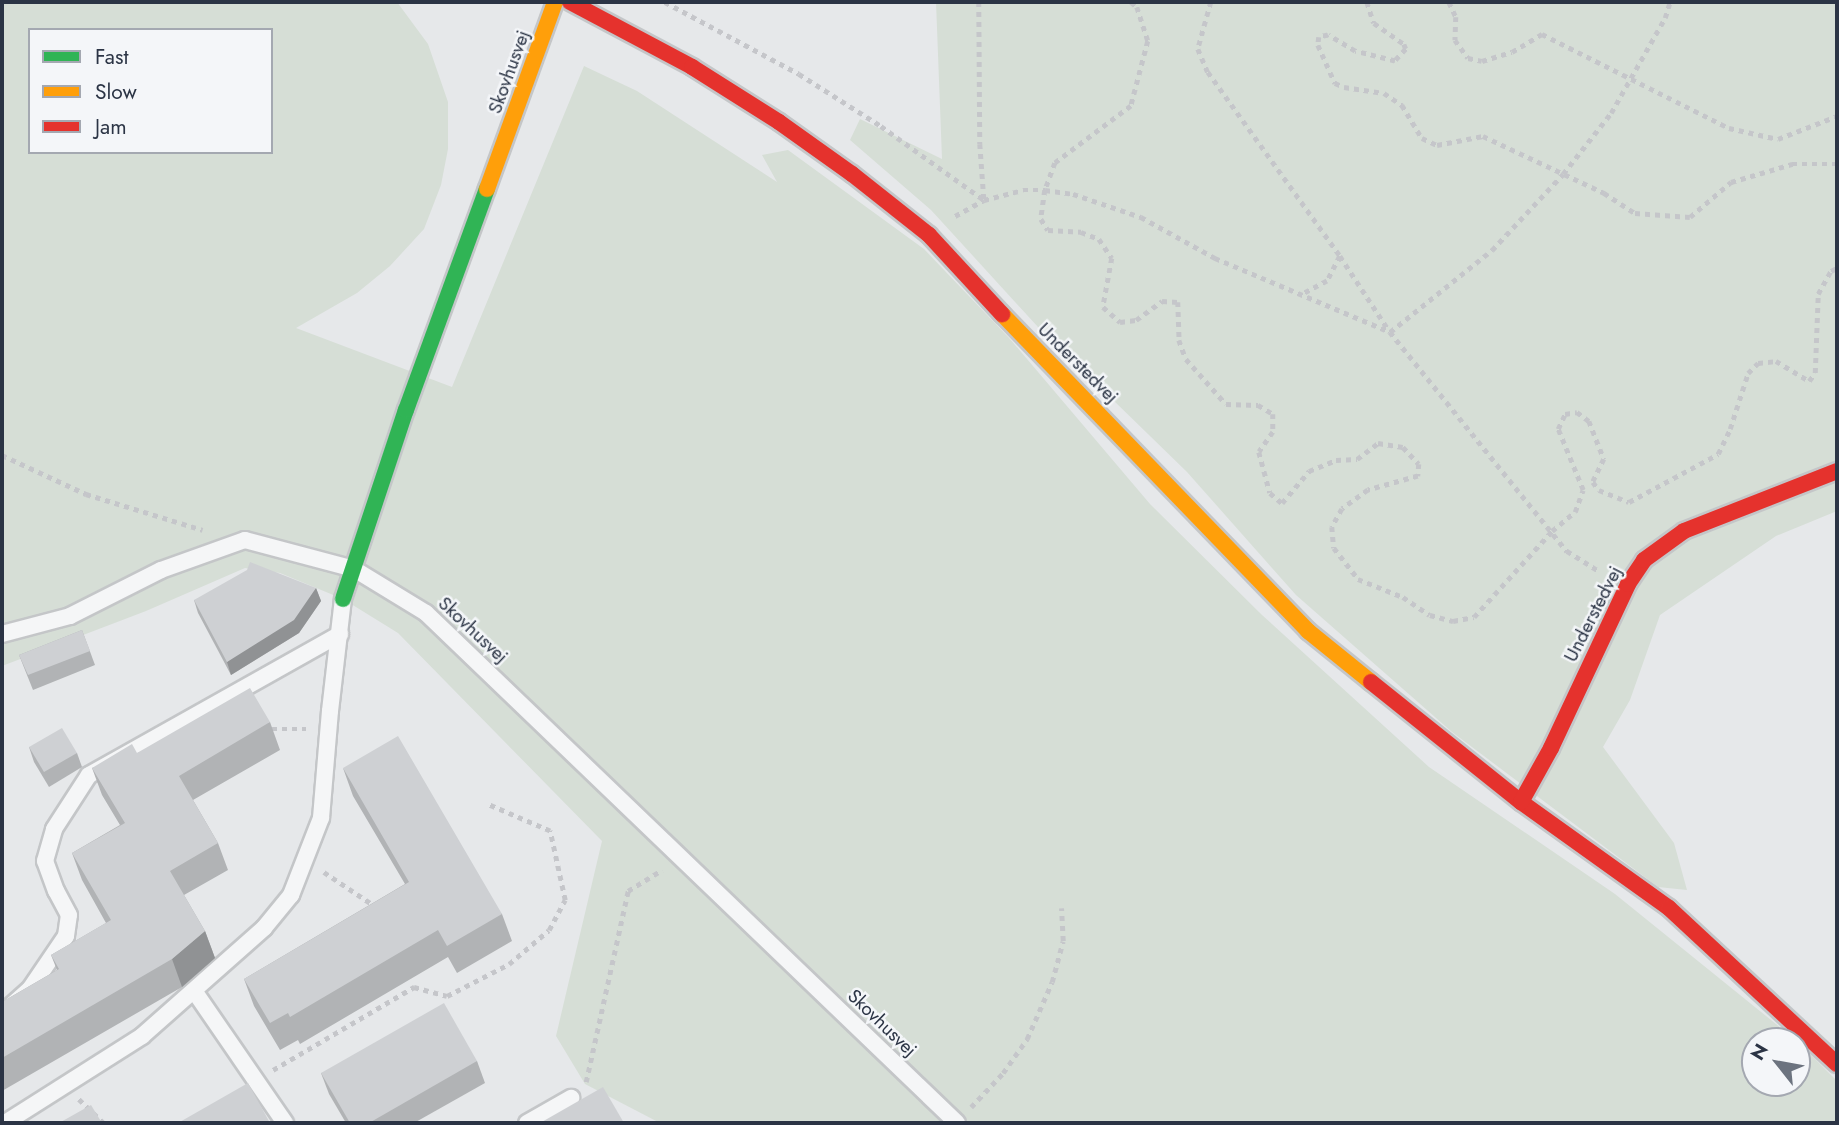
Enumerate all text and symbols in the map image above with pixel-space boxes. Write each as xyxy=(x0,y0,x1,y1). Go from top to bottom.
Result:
street label: Skovhusvej xyxy=(483,27,535,117)
legend xyxy=(28,28,273,154)
text: Fast xyxy=(95,42,128,72)
text: Slow xyxy=(95,77,137,107)
text: Jam xyxy=(95,112,127,142)
street label: Understedvej xyxy=(1033,318,1123,408)
street label: Understedvej xyxy=(1559,562,1627,666)
street label: Skovhusvej xyxy=(433,592,513,668)
street label: Skovhusvej xyxy=(843,985,921,1061)
north arrow xyxy=(1741,1027,1811,1097)
text: N xyxy=(1744,1039,1775,1065)

